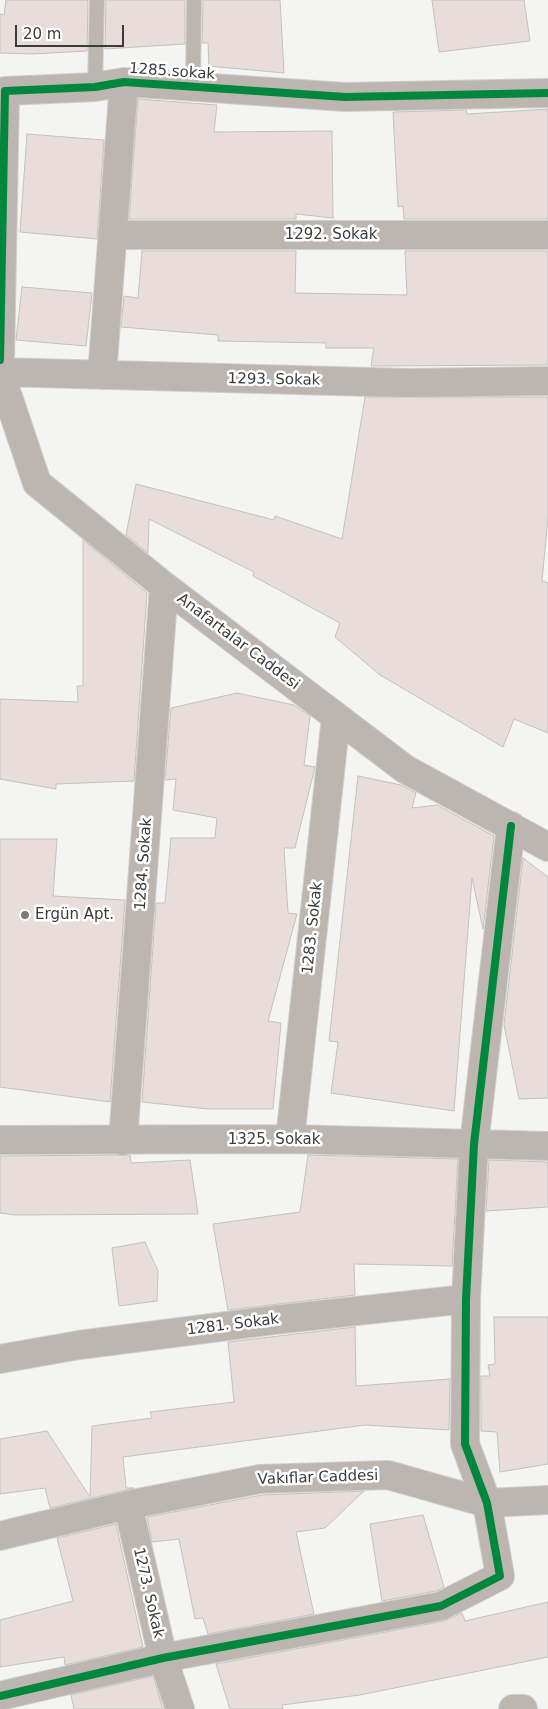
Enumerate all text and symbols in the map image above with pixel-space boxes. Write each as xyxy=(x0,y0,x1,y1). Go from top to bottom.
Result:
scale bar xyxy=(18,15,126,47)
text: 20 m xyxy=(23,25,61,43)
street label: 1285.sokak xyxy=(128,60,216,84)
street label: 1292. Sokak xyxy=(285,226,377,244)
street label: 1293. Sokak xyxy=(227,370,321,390)
street label: Anafartalar Caddesi xyxy=(173,590,303,694)
street label: 1284. Sokak xyxy=(132,817,156,911)
street label: 1283. Sokak xyxy=(299,881,327,975)
place label: Ergün Apt. xyxy=(35,906,114,924)
marker: Ergün Apt. xyxy=(19,909,31,921)
street label: 1325. Sokak xyxy=(228,1131,320,1149)
street label: 1281. Sokak xyxy=(186,1310,280,1340)
street label: Vakıflar Caddesi xyxy=(257,1467,379,1489)
street label: 1273. Sokak xyxy=(129,1546,167,1640)

